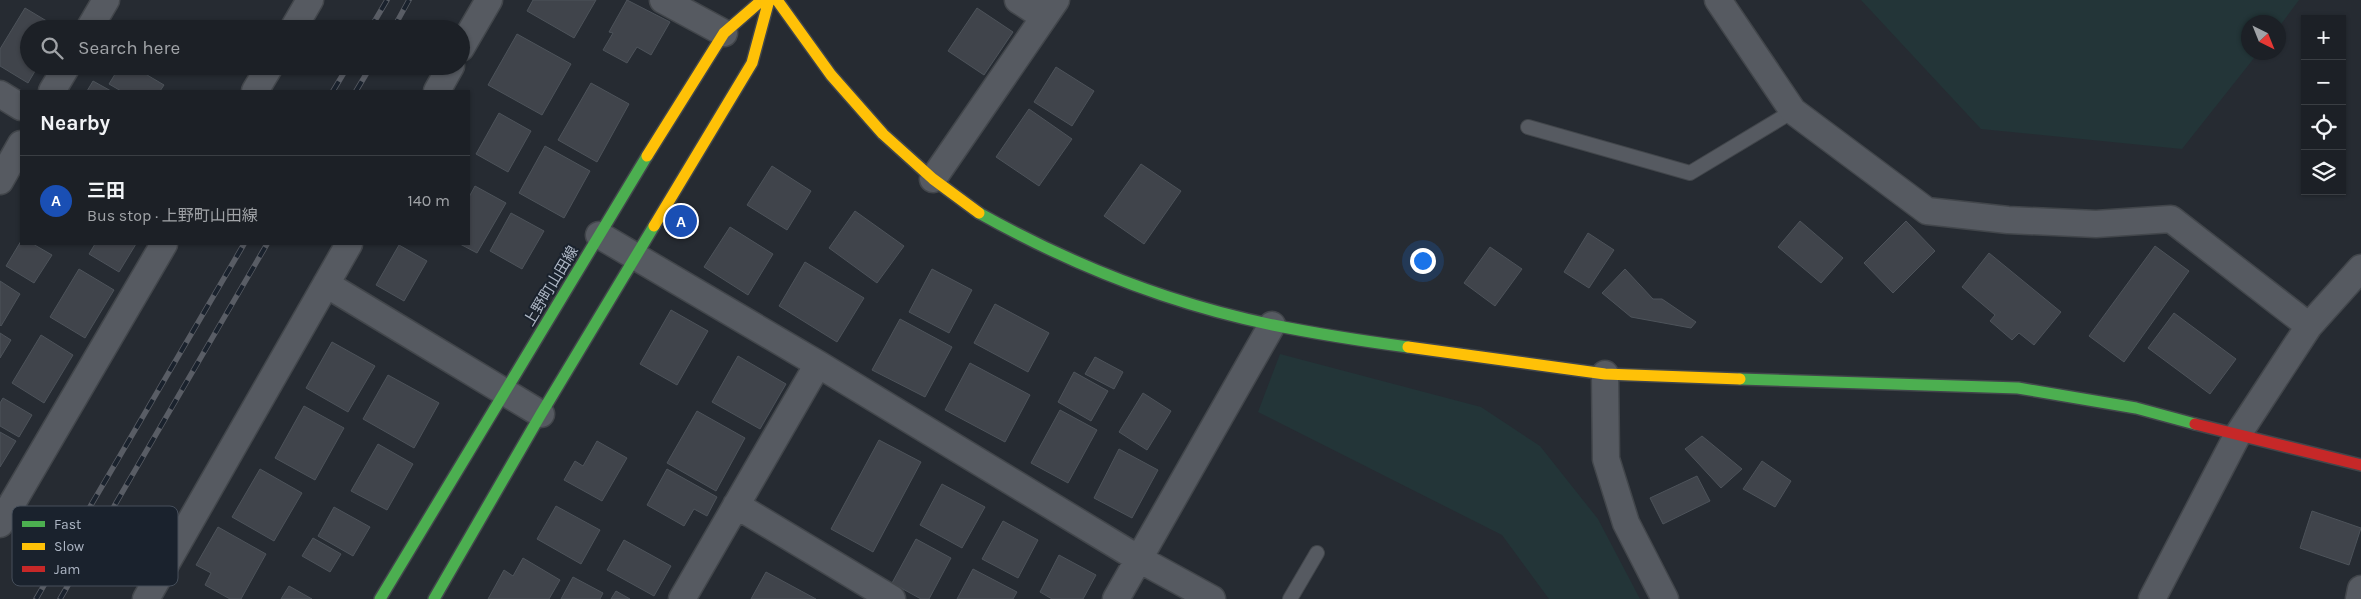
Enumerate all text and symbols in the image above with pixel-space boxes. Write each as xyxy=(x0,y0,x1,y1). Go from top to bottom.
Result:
north arrow xyxy=(2241,15,2286,60)
map controls xyxy=(2301,15,2346,195)
button: + xyxy=(2301,15,2346,60)
search box xyxy=(20,20,470,75)
icon: search xyxy=(38,34,66,62)
text: Search here xyxy=(78,37,180,59)
button: − xyxy=(2301,60,2346,105)
button: locate xyxy=(2301,105,2346,150)
text: Nearby xyxy=(40,111,110,135)
button: layers xyxy=(2301,150,2346,195)
text: 三田 xyxy=(87,180,125,202)
text: A xyxy=(51,191,61,210)
text: 140 m xyxy=(408,191,450,210)
pin: A xyxy=(665,202,697,240)
text: Bus stop · 上野町山田線 xyxy=(87,206,258,225)
street label: 上野町山田線 xyxy=(520,243,582,329)
your location xyxy=(1410,248,1436,274)
legend xyxy=(12,506,178,586)
text: Fast xyxy=(54,516,81,533)
text: Slow xyxy=(54,538,84,555)
text: Jam xyxy=(54,561,80,578)

